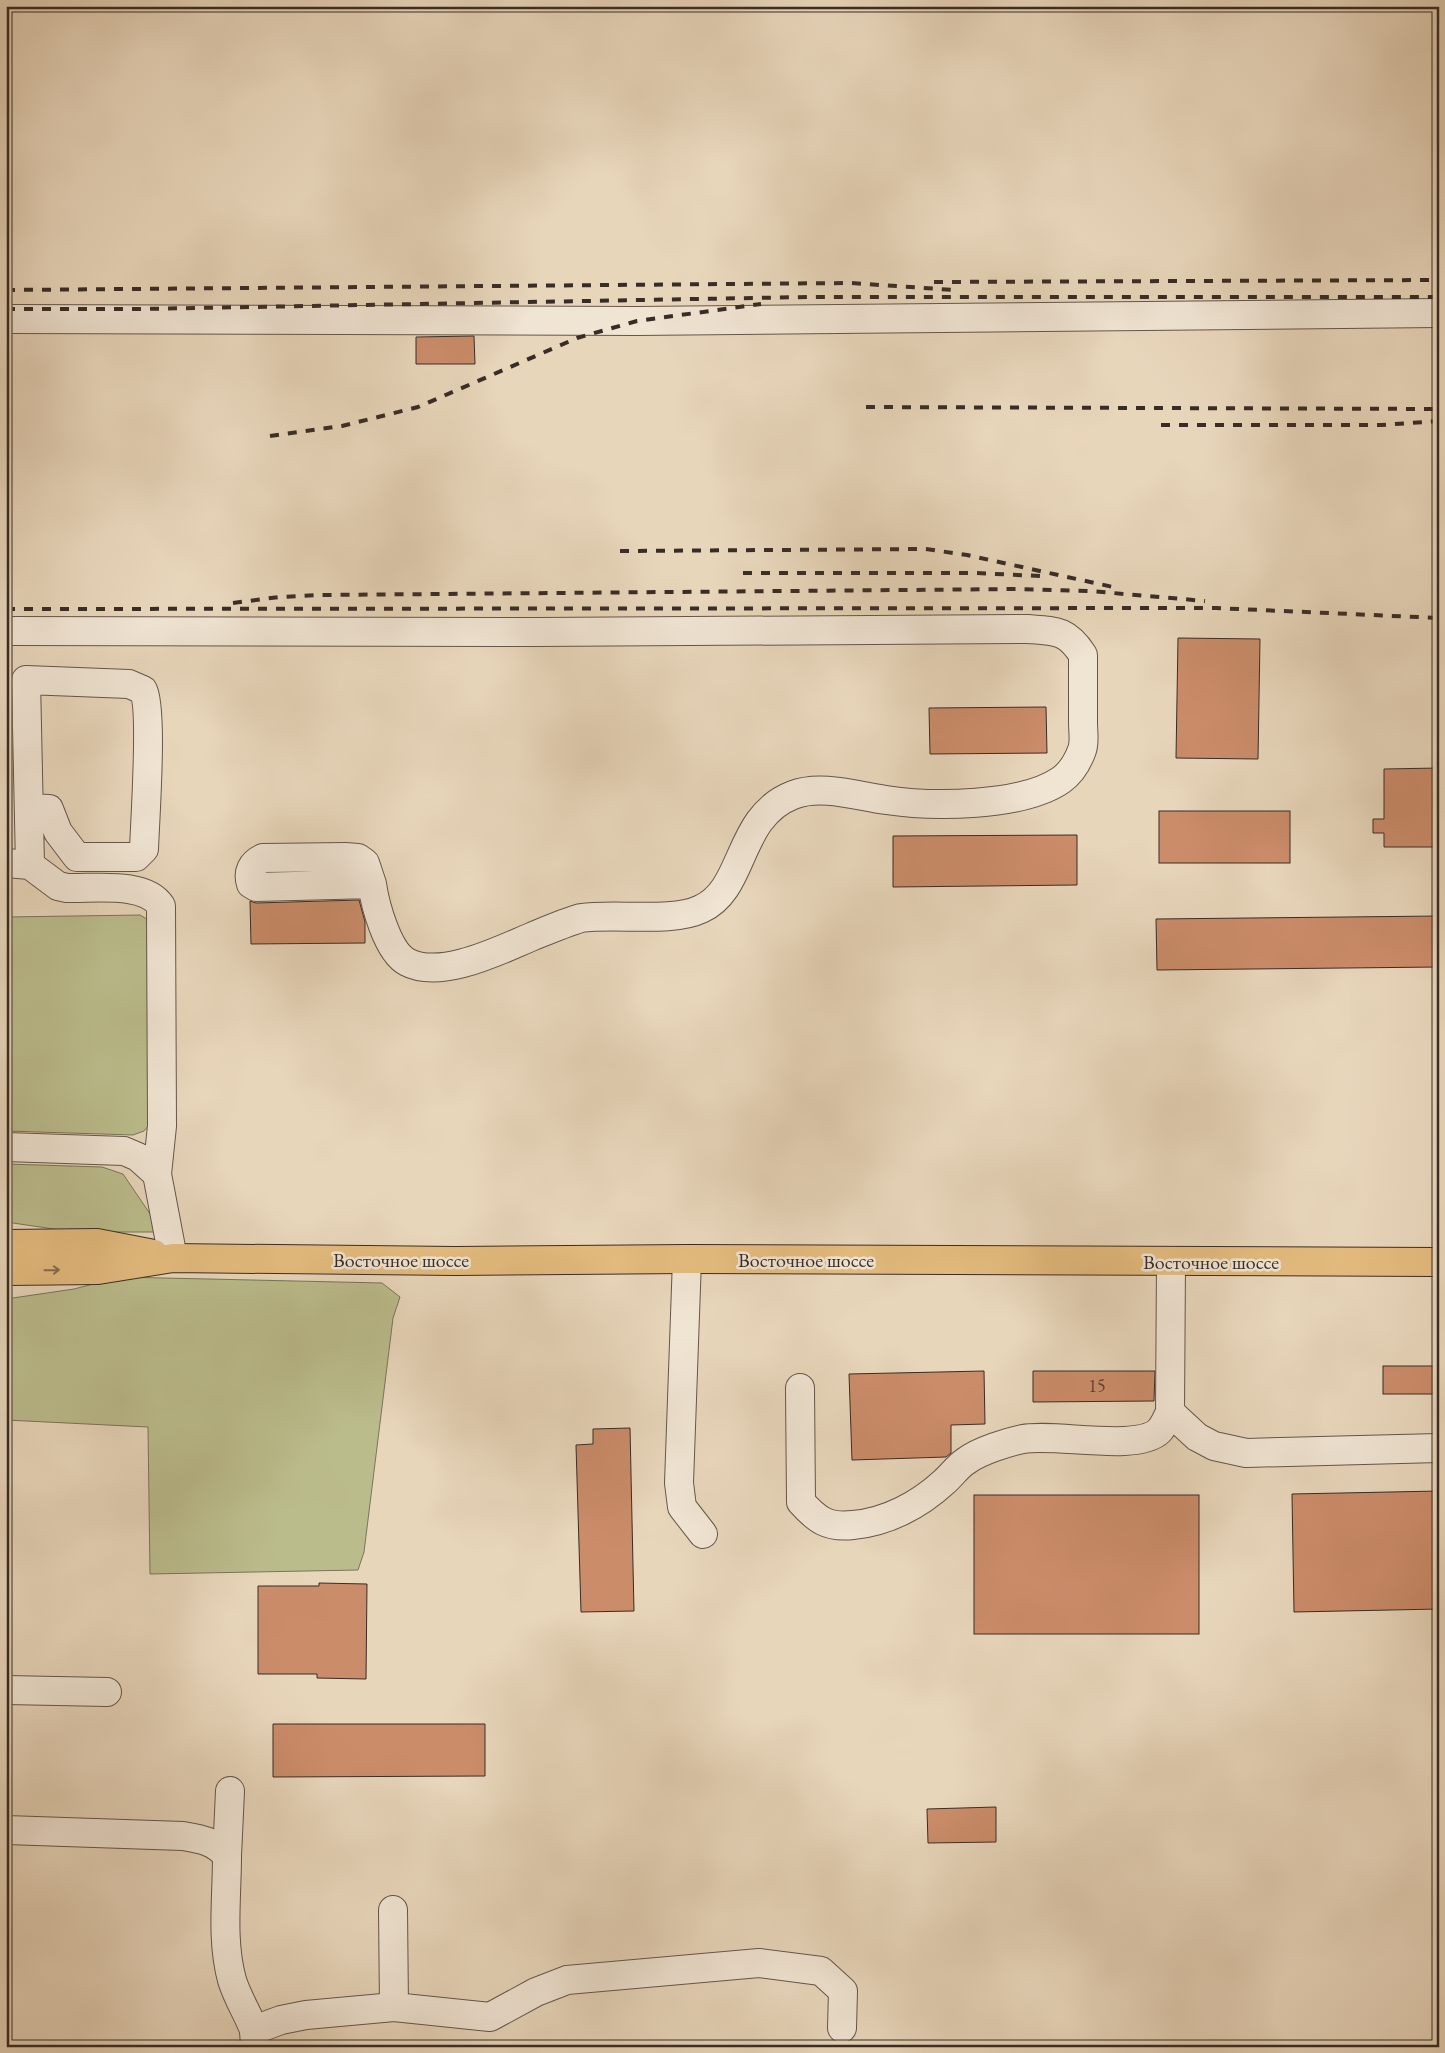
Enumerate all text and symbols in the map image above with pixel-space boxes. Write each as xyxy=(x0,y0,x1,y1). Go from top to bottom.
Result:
street label: Восточное шоссе xyxy=(333,1247,469,1273)
street label: Восточное шоссе xyxy=(738,1247,874,1273)
street label: Восточное шоссе xyxy=(1143,1249,1279,1275)
one-way arrow xyxy=(44,1265,60,1275)
house number: 15 xyxy=(1088,1374,1106,1397)

